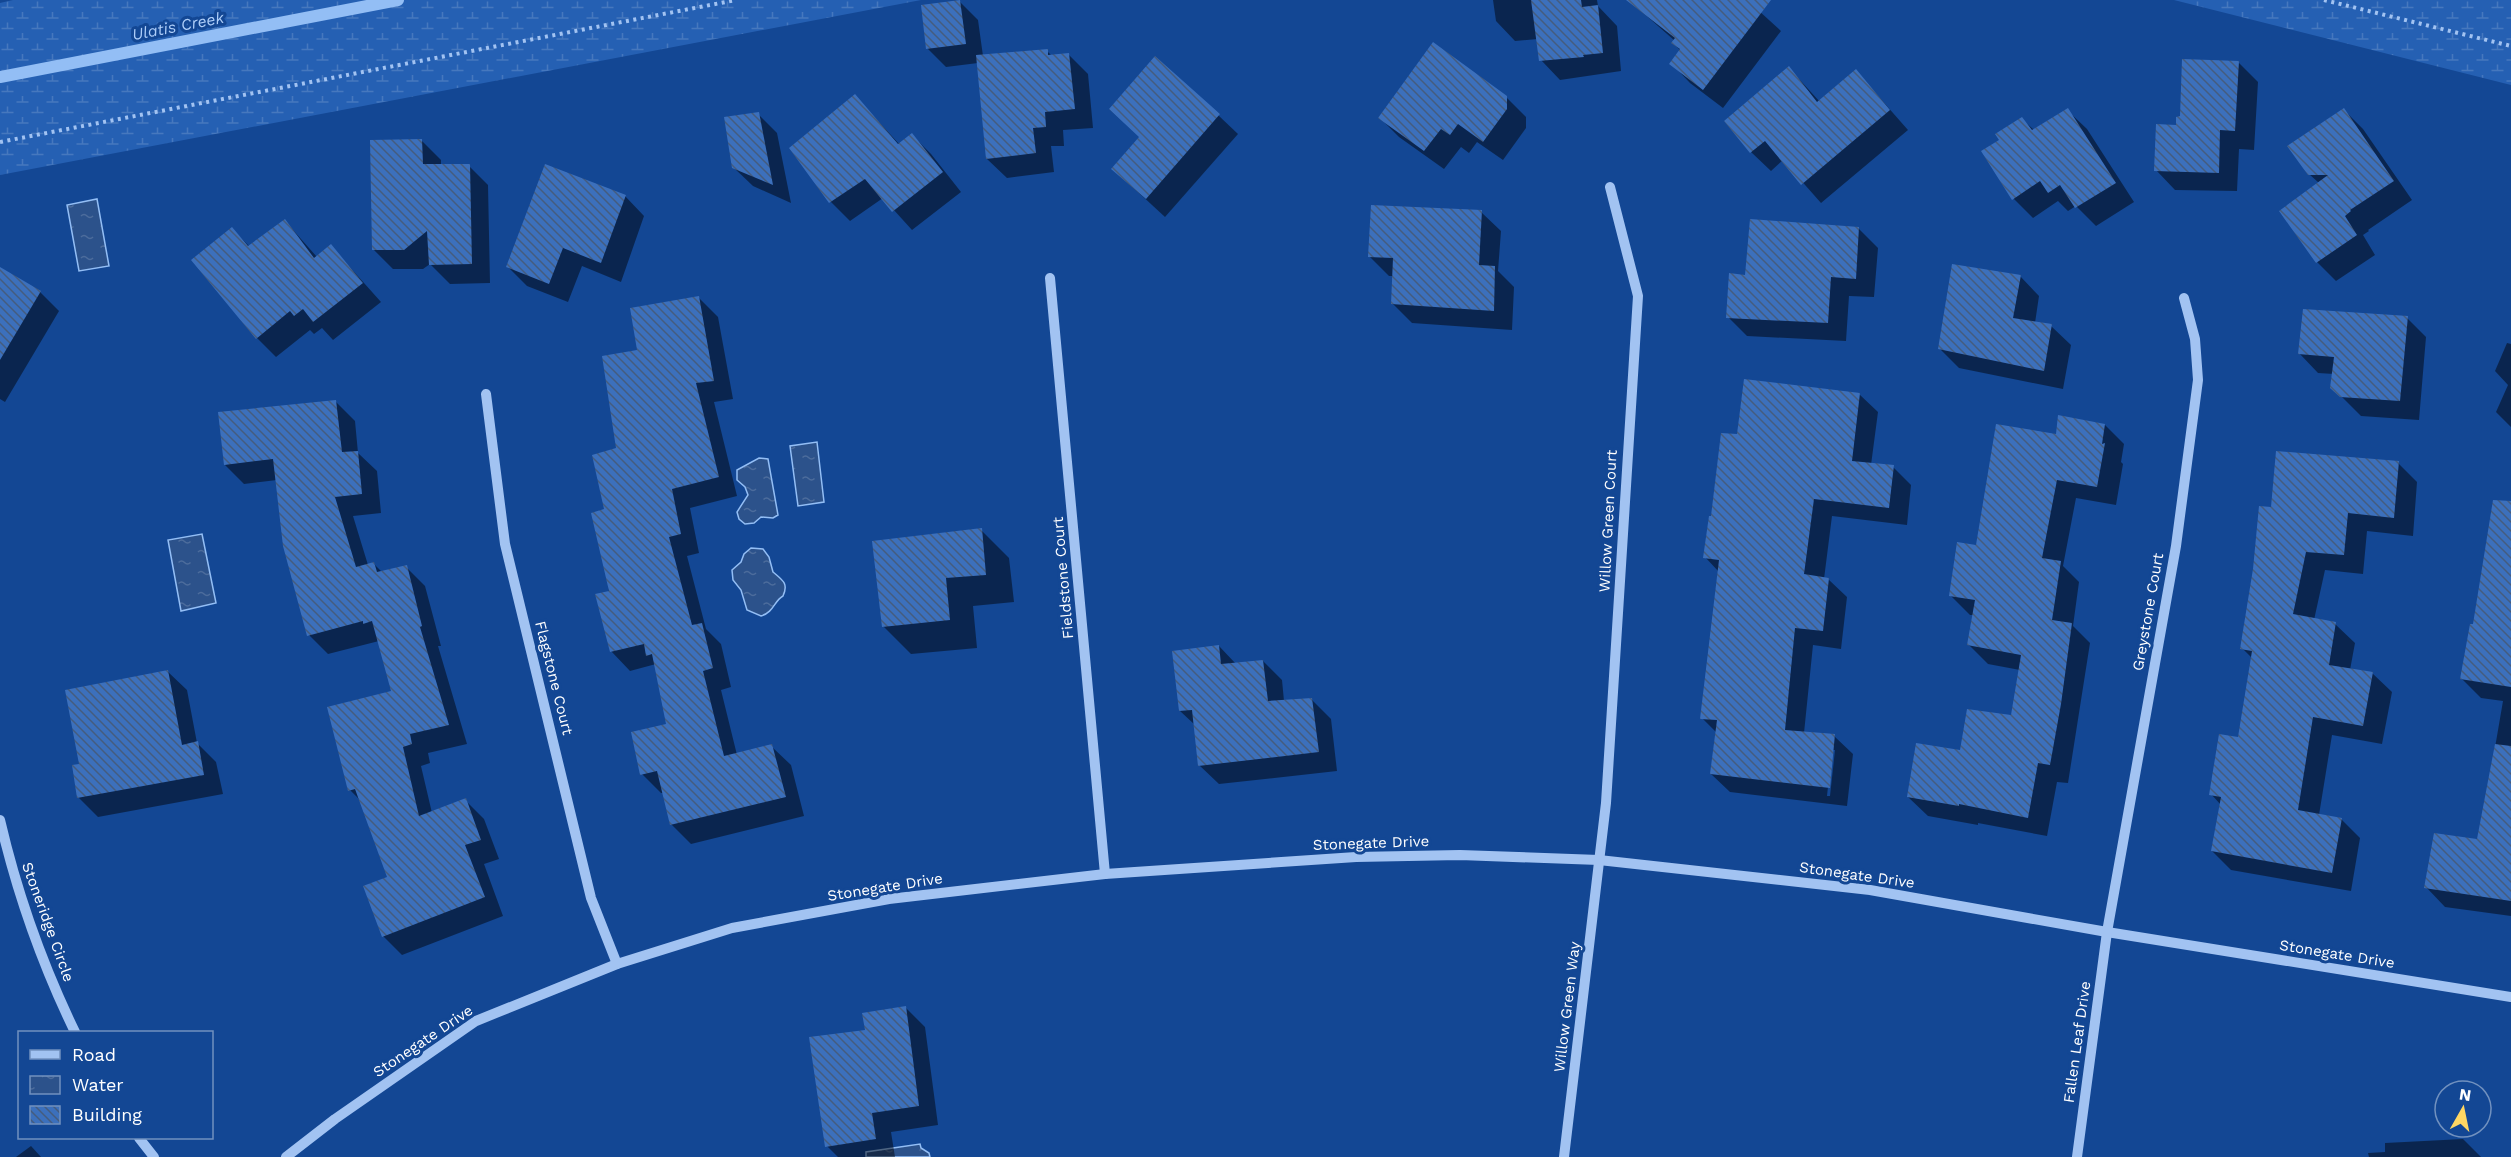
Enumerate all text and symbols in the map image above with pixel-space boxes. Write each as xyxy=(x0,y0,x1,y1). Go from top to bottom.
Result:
water label: Ulatis Creek xyxy=(130,8,227,44)
street label: Willow Green Court xyxy=(1595,449,1621,593)
street label: Fieldstone Court xyxy=(1049,515,1077,640)
street label: Greystone Court xyxy=(2129,551,2167,672)
street label: Flagstone Court xyxy=(531,619,577,738)
street label: Stonegate Drive xyxy=(1313,832,1429,854)
street label: Stonegate Drive xyxy=(1798,858,1916,892)
street label: Stoneridge Circle xyxy=(18,860,78,984)
street label: Stonegate Drive xyxy=(826,869,944,905)
street label: Stonegate Drive xyxy=(2278,936,2396,972)
street label: Willow Green Way xyxy=(1550,940,1584,1073)
street label: Fallen Leaf Drive xyxy=(2060,980,2094,1104)
street label: Stonegate Drive xyxy=(370,1001,476,1081)
legend xyxy=(18,1031,213,1139)
text: Road xyxy=(72,1044,116,1065)
text: Water xyxy=(72,1074,124,1095)
north arrow xyxy=(2433,1079,2493,1139)
text: N xyxy=(2458,1084,2473,1105)
text: Building xyxy=(72,1104,142,1125)

